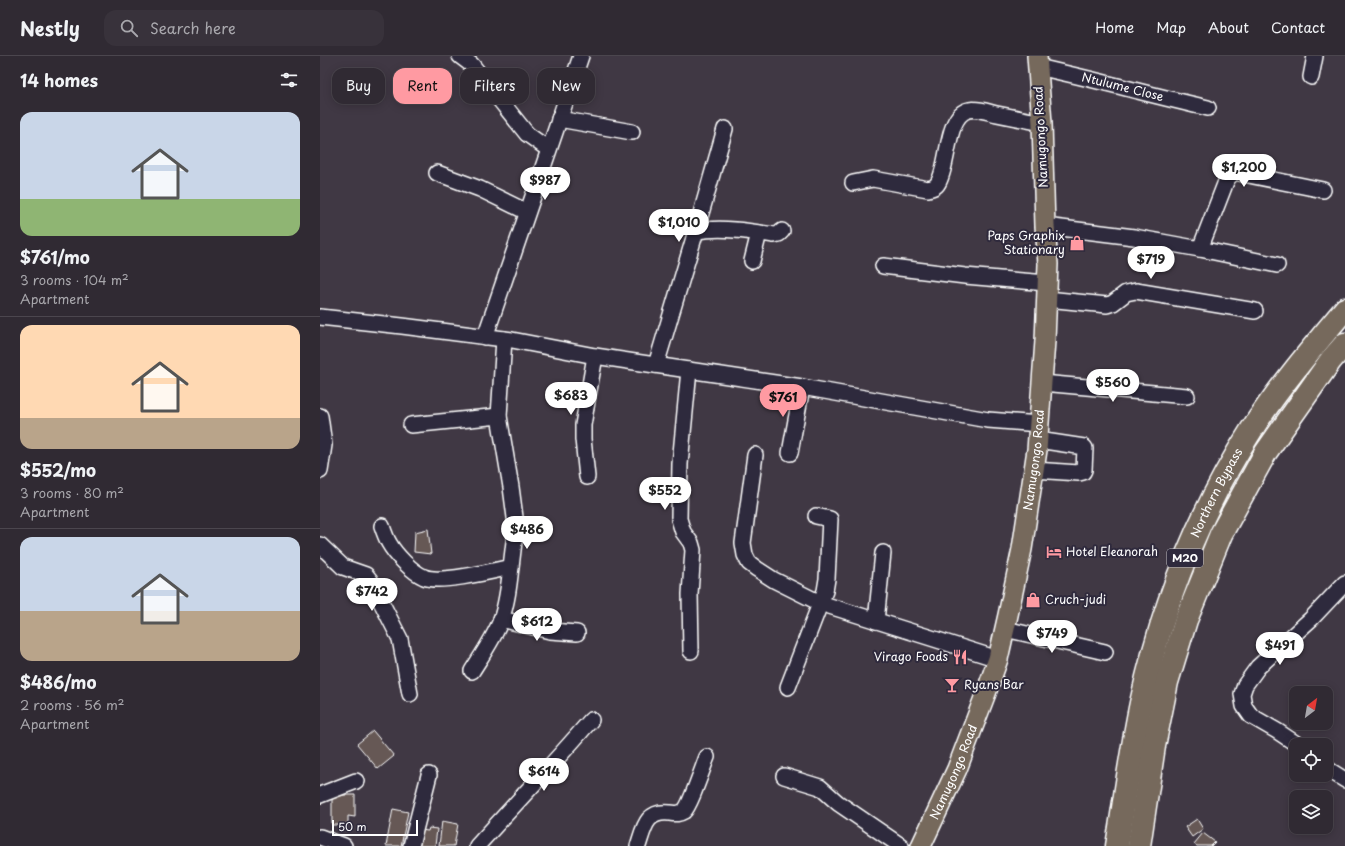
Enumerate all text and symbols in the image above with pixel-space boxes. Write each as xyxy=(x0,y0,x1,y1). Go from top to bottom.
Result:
search box xyxy=(104,10,384,46)
text: Nestly xyxy=(20,14,80,42)
text: Search here xyxy=(150,16,236,39)
icon: search xyxy=(118,17,140,39)
text: Home xyxy=(1095,17,1134,38)
text: Map xyxy=(1156,17,1186,38)
text: About xyxy=(1208,17,1249,38)
text: Contact xyxy=(1271,17,1325,38)
text: 14 homes xyxy=(20,67,98,93)
street label: Ntulume Close xyxy=(1080,67,1166,105)
chip: Buy xyxy=(332,68,385,104)
chip: Rent xyxy=(393,68,452,104)
chip: Filters xyxy=(460,68,529,104)
chip: New xyxy=(537,68,595,104)
icon: filters xyxy=(278,69,300,91)
street label: Namugongo Road xyxy=(1028,86,1052,188)
icon: home xyxy=(124,138,196,210)
pin: $1,200 xyxy=(1211,154,1277,188)
text: $1,200 xyxy=(1221,157,1267,176)
pin: $987 xyxy=(521,167,569,201)
text: $987 xyxy=(529,170,561,189)
pin: $1,010 xyxy=(646,209,712,243)
text: $1,010 xyxy=(658,212,700,231)
place label: Paps Graphix Stationary xyxy=(987,226,1065,258)
shop icon: Paps Graphix Stationary xyxy=(1068,234,1086,252)
text: $761/mo xyxy=(20,244,90,270)
pin: $719 xyxy=(1127,246,1175,280)
text: $719 xyxy=(1137,249,1165,268)
text: 3 rooms · 104 m² xyxy=(20,270,129,289)
text: Apartment xyxy=(20,289,89,308)
icon: home xyxy=(124,351,196,423)
pin: $560 xyxy=(1089,369,1137,403)
text: $560 xyxy=(1095,372,1131,391)
pin: $683 xyxy=(547,382,595,416)
pin: $761 xyxy=(759,384,807,418)
text: $683 xyxy=(554,385,588,404)
text: $761 xyxy=(769,387,797,406)
street label: Namugongo Road xyxy=(1018,409,1048,512)
street label: Northern Bypass xyxy=(1185,444,1246,540)
text: $552/mo xyxy=(20,457,96,483)
pin: $552 xyxy=(641,477,689,511)
text: $552 xyxy=(648,480,682,499)
text: 3 rooms · 80 m² xyxy=(20,483,124,502)
text: Apartment xyxy=(20,502,89,521)
pin: $486 xyxy=(503,516,551,550)
text: $486 xyxy=(510,519,544,538)
place label: Hotel Eleanorah xyxy=(1066,542,1158,560)
hotel icon: Hotel Eleanorah xyxy=(1045,543,1063,561)
road number: M20 xyxy=(1167,549,1203,567)
icon: home xyxy=(124,563,196,635)
pin: $742 xyxy=(348,578,396,612)
text: $742 xyxy=(356,581,388,600)
place label: Cruch-judi xyxy=(1045,590,1106,608)
shop icon: Cruch-judi xyxy=(1024,591,1042,609)
pin: $612 xyxy=(513,608,561,642)
text: $612 xyxy=(521,611,553,630)
pin: $749 xyxy=(1028,620,1076,654)
text: $749 xyxy=(1036,623,1068,642)
pin: $491 xyxy=(1256,632,1304,666)
text: $491 xyxy=(1265,635,1295,654)
place label: Virago Foods xyxy=(874,647,949,665)
restaurant icon: Virago Foods xyxy=(951,648,969,666)
text: $486/mo xyxy=(20,669,96,695)
place label: Ryans Bar xyxy=(964,675,1024,693)
bar icon: Ryans Bar xyxy=(943,676,961,694)
north arrow xyxy=(1289,686,1333,730)
map controls xyxy=(1289,686,1333,834)
text: 2 rooms · 56 m² xyxy=(20,695,124,714)
text: Apartment xyxy=(20,714,89,733)
street label: Namugongo Road xyxy=(925,722,981,822)
button: locate xyxy=(1289,738,1333,782)
pin: $614 xyxy=(520,758,568,792)
text: $614 xyxy=(528,761,560,780)
button: layers xyxy=(1289,790,1333,834)
scale bar xyxy=(332,818,418,837)
text: 50 m xyxy=(338,818,367,835)

